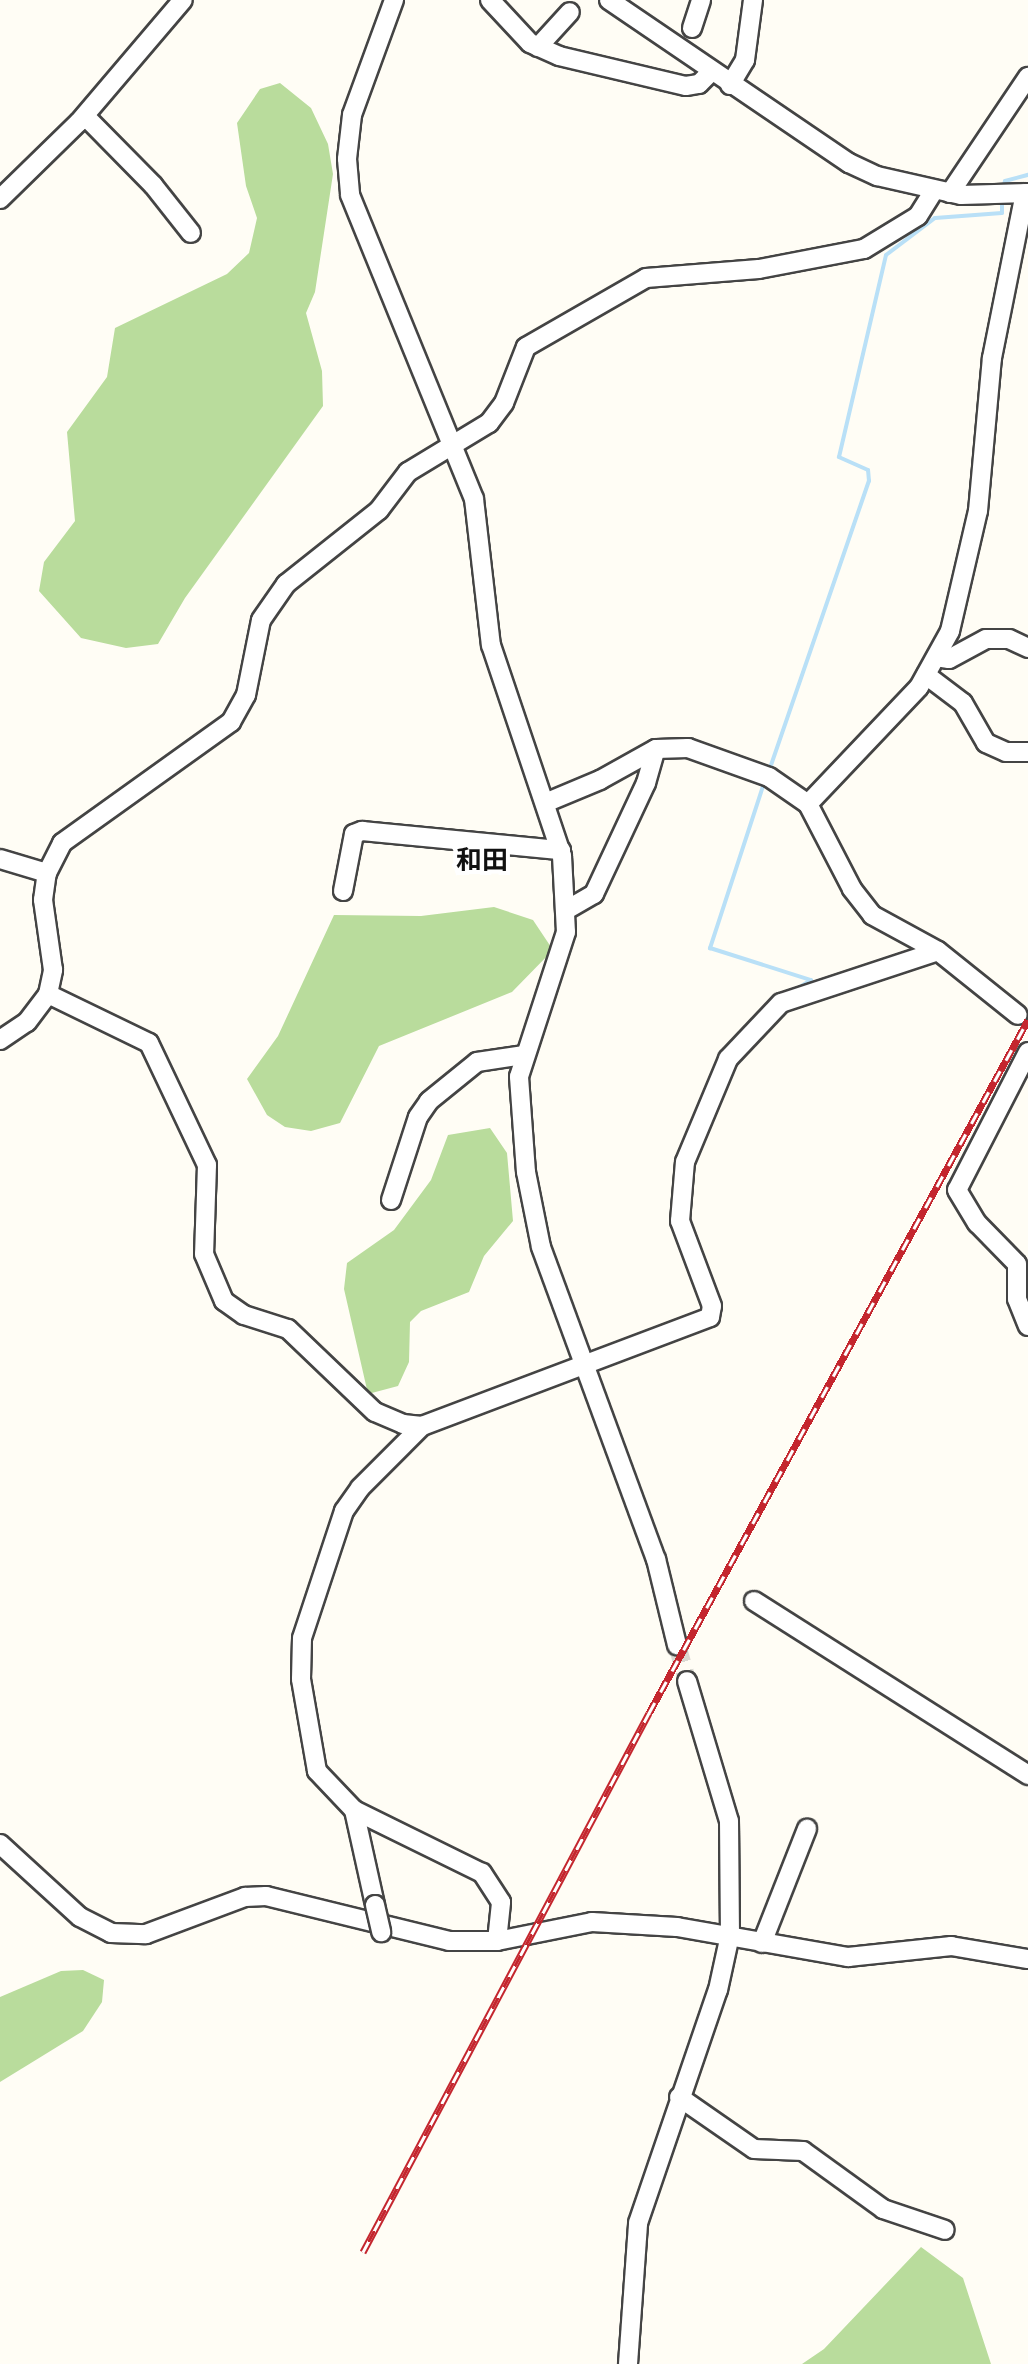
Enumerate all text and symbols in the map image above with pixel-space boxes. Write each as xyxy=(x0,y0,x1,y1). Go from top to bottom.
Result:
district label: 和田 xyxy=(456,845,508,877)

